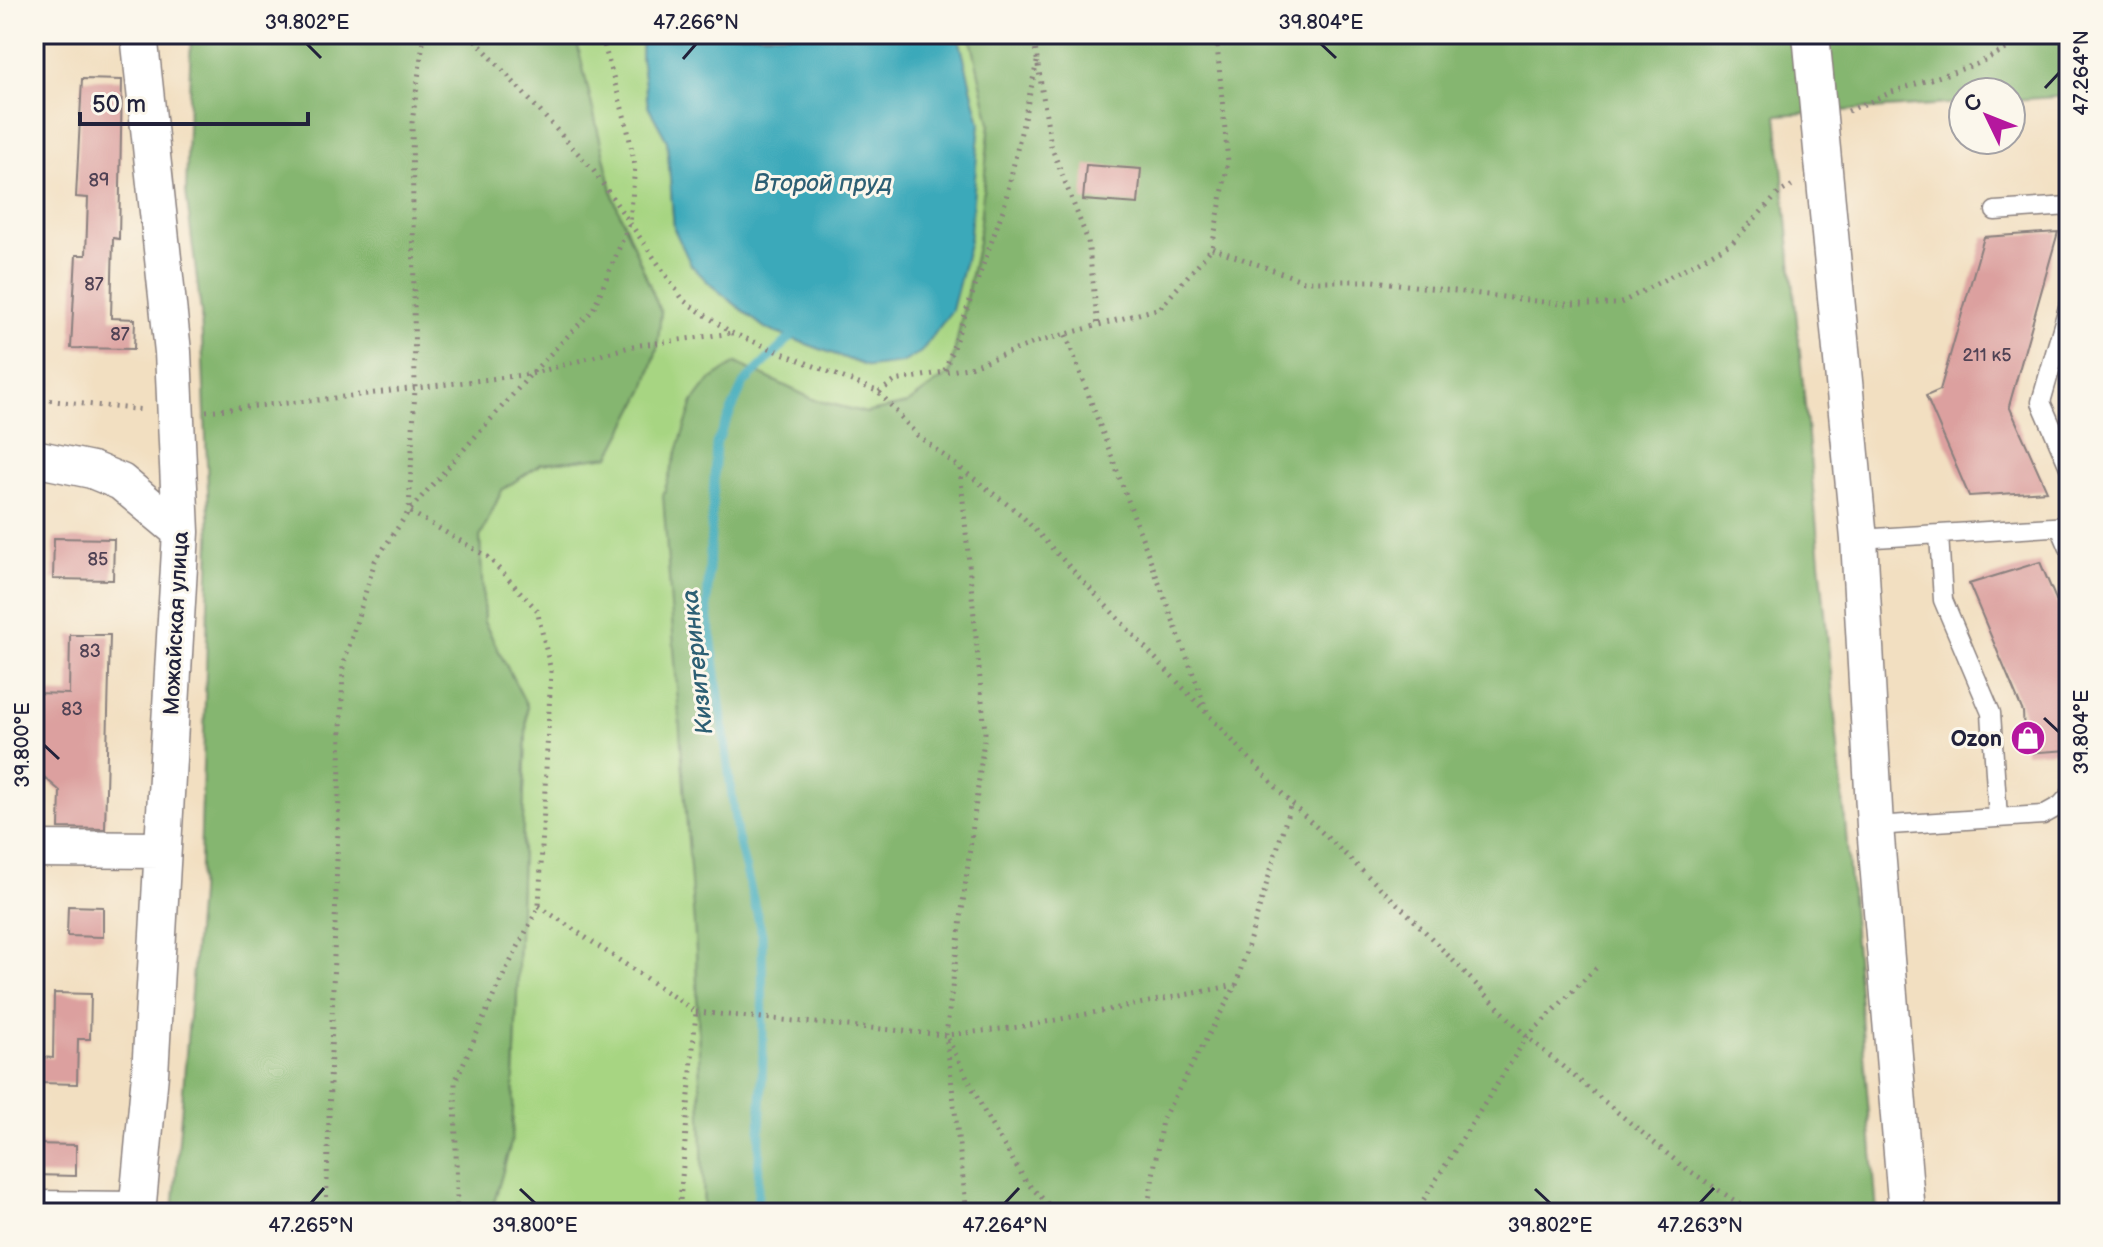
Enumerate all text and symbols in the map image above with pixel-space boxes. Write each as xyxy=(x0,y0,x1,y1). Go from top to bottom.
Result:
text: 39.802°E xyxy=(265,11,349,35)
text: 47.266°N xyxy=(653,11,739,35)
text: 39.804°E xyxy=(1279,11,1363,35)
text: 47.264°N xyxy=(2070,30,2094,116)
scale bar xyxy=(80,76,308,126)
north arrow xyxy=(1947,76,2027,156)
text: С xyxy=(1958,89,1989,118)
text: 50 m xyxy=(92,90,146,119)
water label: Второй пруд xyxy=(754,169,892,198)
house number: 89 xyxy=(89,170,109,191)
house number: 87 xyxy=(84,274,104,295)
house number: 87 xyxy=(110,324,130,345)
house number: 211 к5 xyxy=(1962,345,2012,366)
street label: Можайская улица xyxy=(158,530,195,716)
house number: 85 xyxy=(88,549,108,570)
water label: Кизитеринка xyxy=(675,588,720,736)
house number: 83 xyxy=(79,641,101,662)
text: 39.804°E xyxy=(2070,690,2094,774)
house number: 83 xyxy=(61,699,83,720)
text: 39.800°E xyxy=(11,702,35,788)
shop icon: Ozon xyxy=(2009,719,2047,757)
place label: Ozon xyxy=(1951,726,2002,753)
text: 47.265°N xyxy=(268,1214,354,1238)
text: 39.800°E xyxy=(492,1214,578,1238)
text: 47.264°N xyxy=(962,1214,1048,1238)
text: 39.802°E xyxy=(1508,1214,1592,1238)
text: 47.263°N xyxy=(1657,1214,1743,1238)

